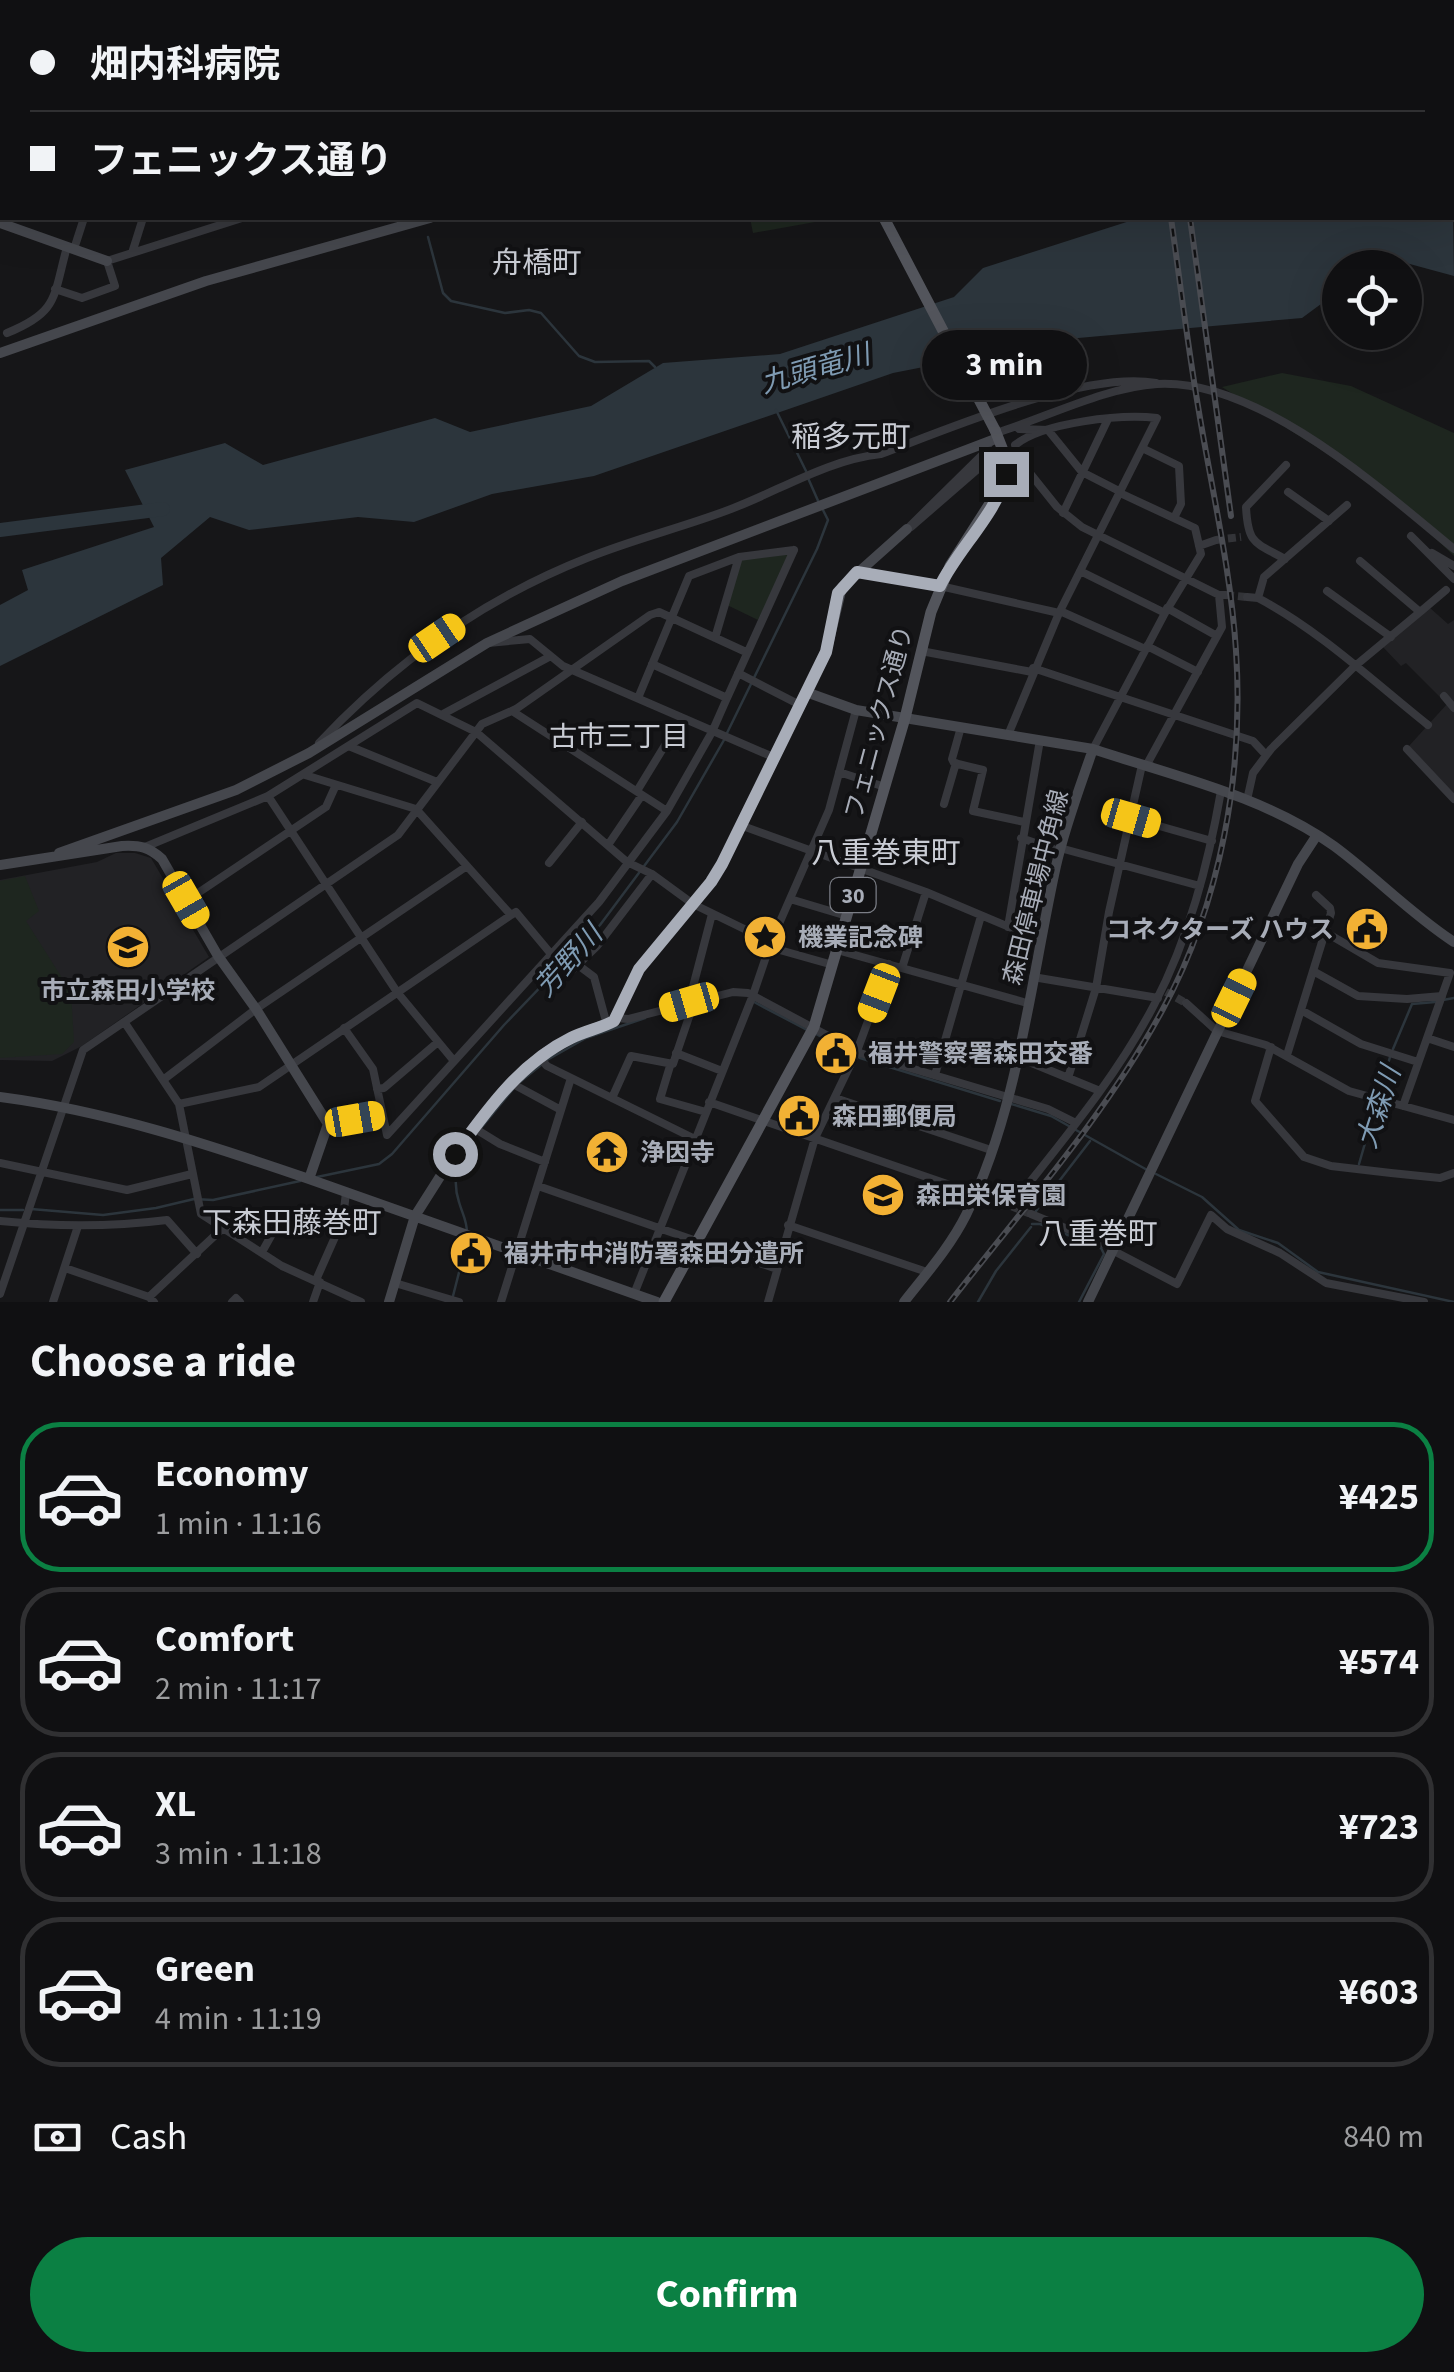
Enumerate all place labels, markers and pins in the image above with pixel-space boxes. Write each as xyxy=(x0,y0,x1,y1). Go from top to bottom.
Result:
public building icon: コネクターズ ハウス xyxy=(1344,906,1390,952)
place label: コネクターズ ハウス xyxy=(1106,912,1334,948)
place icon: 機業記念碑 xyxy=(742,914,788,960)
place label: 機業記念碑 xyxy=(798,920,923,956)
school or university icon: 市立森田小学校 xyxy=(105,924,151,970)
place label: 市立森田小学校 xyxy=(40,973,216,1009)
public building icon: 福井警察署森田交番 xyxy=(813,1030,859,1076)
place label: 福井警察署森田交番 xyxy=(868,1036,1093,1072)
public building icon: 森田郵便局 xyxy=(776,1093,822,1139)
place label: 森田郵便局 xyxy=(832,1099,957,1135)
temple icon: 浄因寺 xyxy=(584,1129,630,1175)
place label: 浄因寺 xyxy=(640,1135,715,1171)
school or university icon: 森田栄保育園 xyxy=(860,1172,906,1218)
place label: 森田栄保育園 xyxy=(916,1178,1066,1214)
public building icon: 福井市中消防署森田分遣所 xyxy=(448,1230,494,1276)
place label: 福井市中消防署森田分遣所 xyxy=(504,1236,804,1272)

